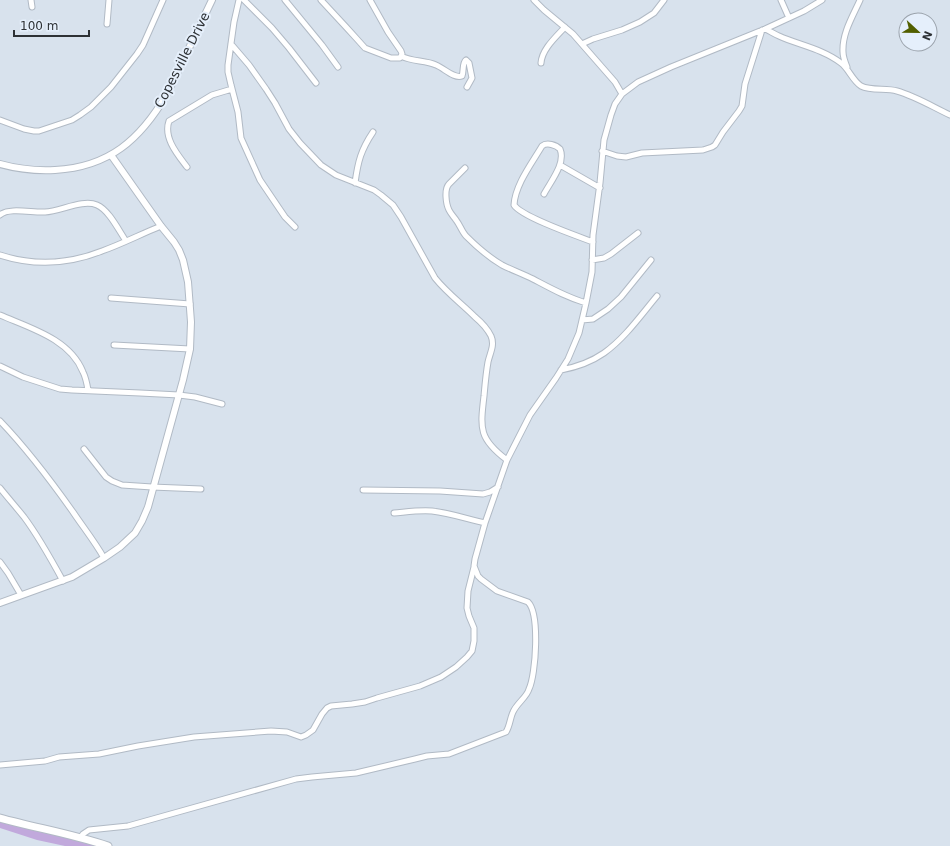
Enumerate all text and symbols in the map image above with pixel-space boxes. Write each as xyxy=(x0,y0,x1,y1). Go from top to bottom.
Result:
street label: Copesville Drive xyxy=(151,10,213,110)
scale bar xyxy=(14,12,89,38)
north arrow xyxy=(898,12,938,52)
text: 100 m xyxy=(20,19,58,33)
text: N xyxy=(919,29,935,42)

